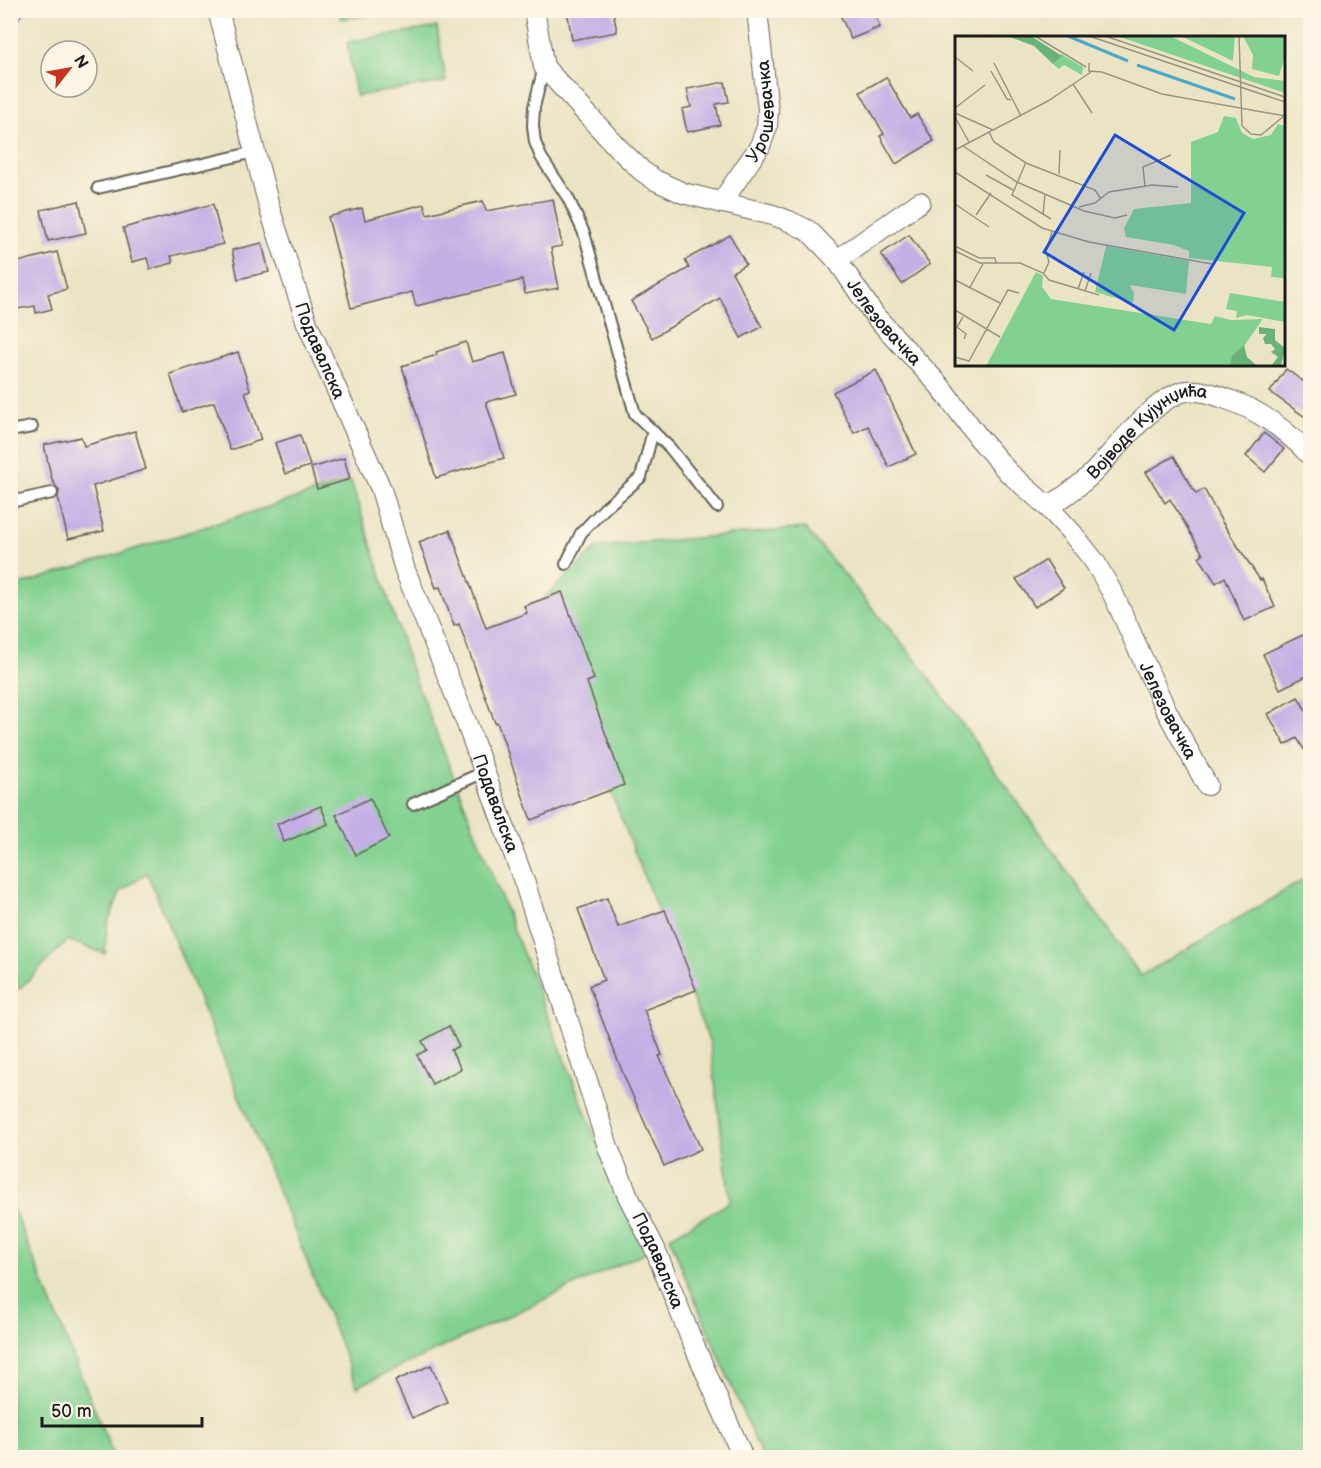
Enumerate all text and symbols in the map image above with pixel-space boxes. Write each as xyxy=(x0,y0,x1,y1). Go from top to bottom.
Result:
inset map xyxy=(955,36,1285,366)
north arrow xyxy=(39,39,99,99)
text: N xyxy=(69,52,92,72)
street label: Урошевачка xyxy=(742,59,779,167)
street label: Јелезовачка xyxy=(842,275,926,370)
street label: Подавалска xyxy=(290,300,350,403)
street label: Војводе Кујунџића xyxy=(1083,381,1210,484)
street label: Јелезовачка xyxy=(1135,659,1201,763)
street label: Подавалска xyxy=(468,751,523,856)
street label: Подавалска xyxy=(627,1209,688,1312)
scale bar xyxy=(42,1390,202,1428)
text: 50 m xyxy=(51,1401,92,1422)

